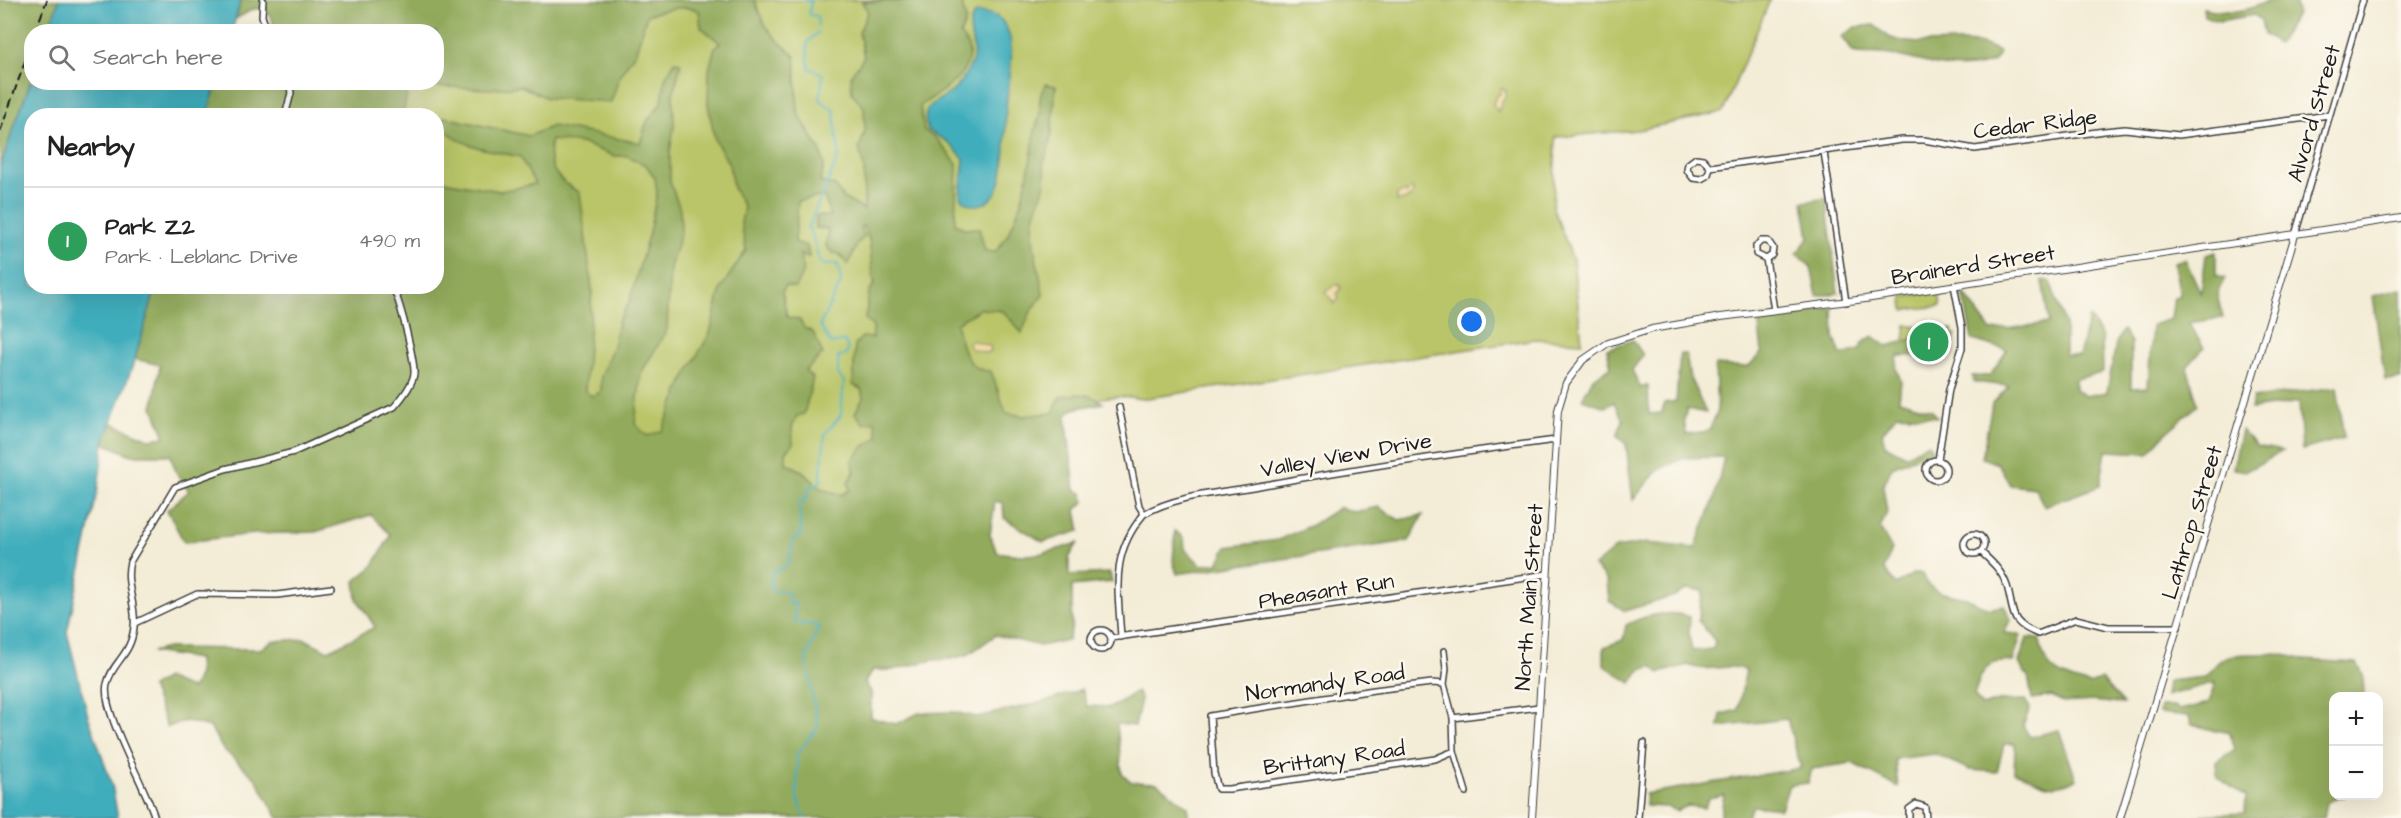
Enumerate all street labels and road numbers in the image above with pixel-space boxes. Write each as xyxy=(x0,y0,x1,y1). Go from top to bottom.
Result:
street label: Alvord Street xyxy=(2280,41,2349,186)
street label: Cedar Ridge xyxy=(1972,102,2099,148)
street label: Brainerd Street xyxy=(1889,237,2057,294)
street label: Valley View Drive xyxy=(1258,425,1435,487)
street label: Lathrop Street xyxy=(2154,441,2231,603)
street label: North Main Street xyxy=(1508,503,1551,692)
street label: Pheasant Run xyxy=(1256,565,1396,617)
street label: Normandy Road xyxy=(1244,657,1407,711)
street label: Brittany Road xyxy=(1261,733,1407,785)

